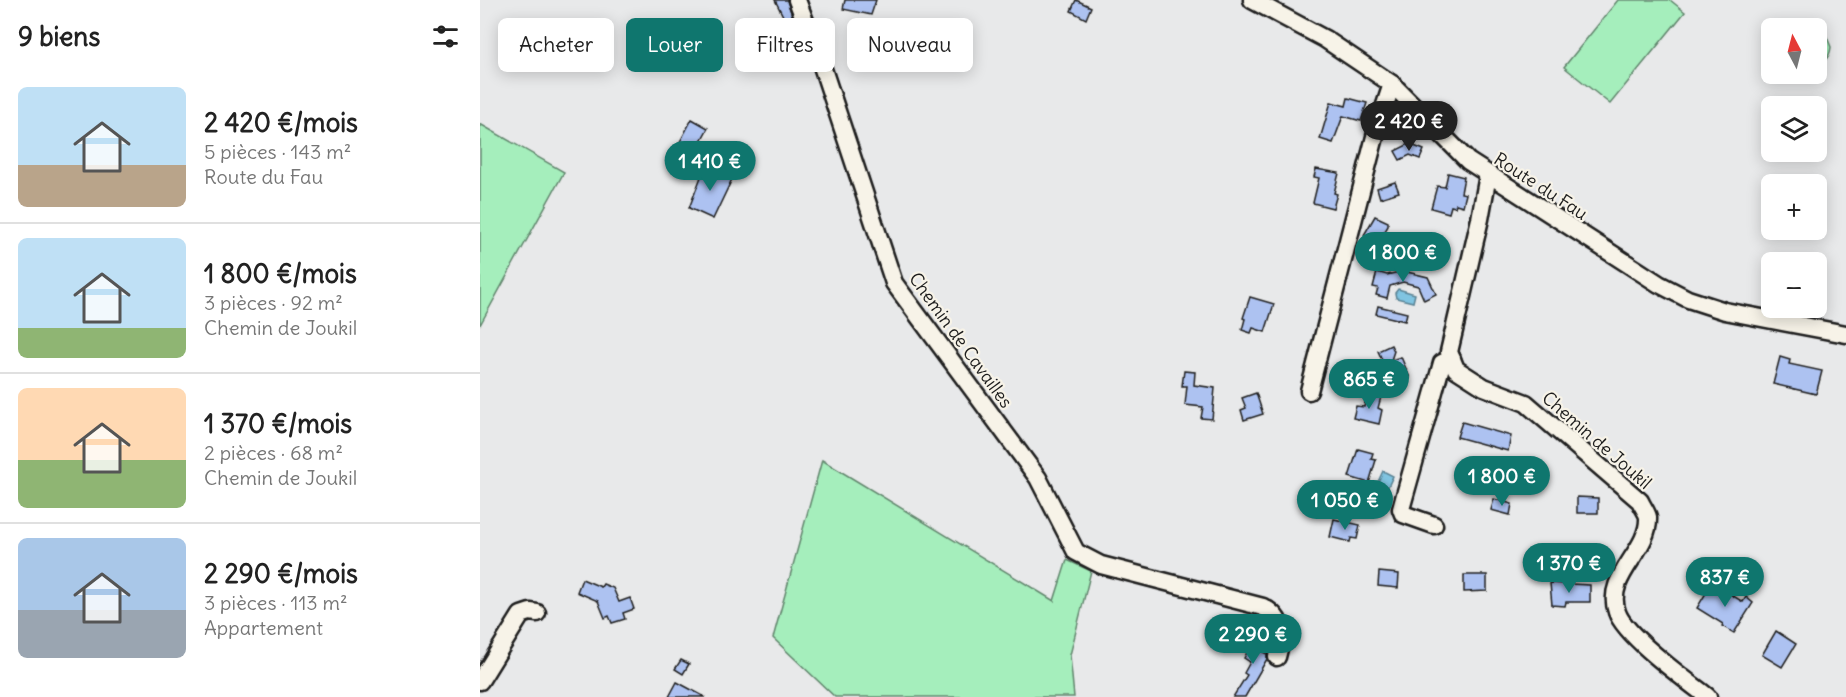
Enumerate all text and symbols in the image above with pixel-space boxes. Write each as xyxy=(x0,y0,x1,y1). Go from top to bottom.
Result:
chip: Acheter xyxy=(498,18,614,72)
chip: Louer xyxy=(626,18,723,72)
chip: Filtres xyxy=(735,18,835,72)
chip: Nouveau xyxy=(847,18,973,72)
north arrow xyxy=(1761,18,1827,84)
map controls xyxy=(1761,18,1827,318)
text: 9 biens xyxy=(18,20,100,53)
icon: filters xyxy=(429,20,462,53)
button: layers xyxy=(1761,96,1827,162)
pin: 2 420 € xyxy=(1354,101,1464,152)
text: 2 420 €/mois xyxy=(204,106,358,139)
text: 2 420 € xyxy=(1374,108,1444,133)
icon: home xyxy=(66,111,138,183)
text: 5 pièces · 143 m² xyxy=(204,139,351,164)
pin: 1 410 € xyxy=(655,141,765,192)
street label: Route du Fau xyxy=(1490,147,1592,225)
text: 1 410 € xyxy=(679,148,741,173)
text: Route du Fau xyxy=(204,164,323,189)
button: + xyxy=(1761,174,1827,240)
pin: 1 800 € xyxy=(1348,232,1458,283)
text: 1 800 € xyxy=(1369,239,1437,264)
button: − xyxy=(1761,252,1827,318)
text: 1 800 €/mois xyxy=(204,257,357,290)
icon: home xyxy=(66,262,138,334)
street label: Chemin de Cavailles xyxy=(904,268,1018,412)
text: 3 pièces · 92 m² xyxy=(204,290,343,315)
text: Chemin de Joukil xyxy=(204,315,357,340)
pin: 865 € xyxy=(1327,359,1411,410)
text: 865 € xyxy=(1343,366,1395,391)
street label: Chemin de Joukil xyxy=(1537,386,1657,494)
text: 1 370 €/mois xyxy=(204,407,352,440)
icon: home xyxy=(66,412,138,484)
text: 2 pièces · 68 m² xyxy=(204,440,343,465)
pin: 1 800 € xyxy=(1447,456,1557,507)
text: 1 800 € xyxy=(1468,463,1536,488)
text: Chemin de Joukil xyxy=(204,465,357,490)
pin: 1 050 € xyxy=(1290,480,1400,531)
text: 1 050 € xyxy=(1311,487,1379,512)
pin: 1 370 € xyxy=(1514,543,1624,594)
text: 1 370 € xyxy=(1537,550,1601,575)
text: 2 290 €/mois xyxy=(204,557,358,590)
pin: 837 € xyxy=(1683,557,1767,608)
icon: home xyxy=(66,562,138,634)
text: 837 € xyxy=(1700,564,1750,589)
text: 3 pièces · 113 m² xyxy=(204,590,347,615)
pin: 2 290 € xyxy=(1198,614,1308,665)
text: Appartement xyxy=(204,615,323,640)
text: 2 290 € xyxy=(1219,621,1287,646)

